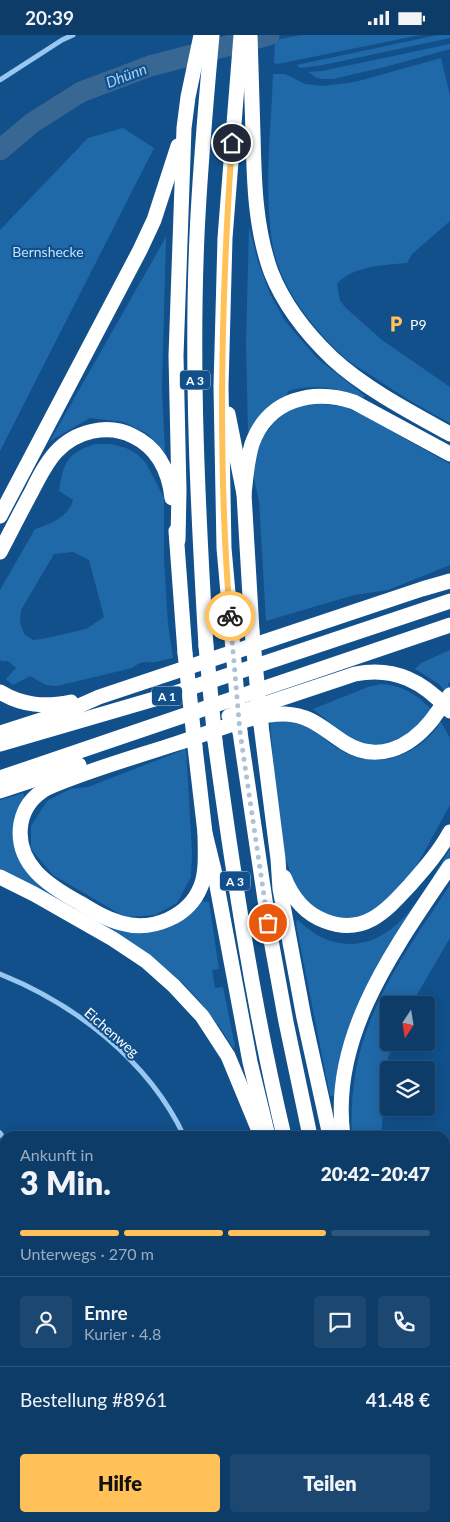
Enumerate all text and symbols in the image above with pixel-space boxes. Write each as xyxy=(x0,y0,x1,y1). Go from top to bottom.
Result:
text: 20:39 xyxy=(25,6,74,29)
water label: Dhünn xyxy=(103,59,149,91)
pin xyxy=(211,122,253,164)
icon: home xyxy=(218,129,246,157)
park label: Bernshecke xyxy=(12,243,84,260)
parking icon: P9 xyxy=(386,314,406,334)
place label: P9 xyxy=(410,316,427,333)
road number: A 3 xyxy=(180,371,210,389)
courier xyxy=(205,591,255,641)
icon: bike xyxy=(216,602,244,630)
road number: A 1 xyxy=(152,686,182,705)
road number: A 3 xyxy=(220,871,250,891)
pin xyxy=(247,902,289,944)
icon: bag xyxy=(254,909,282,937)
north arrow xyxy=(380,996,435,1051)
map controls xyxy=(380,996,435,1116)
street label: Eichenweg xyxy=(81,1004,143,1060)
button: layers xyxy=(380,1061,435,1116)
text: Ankunft in xyxy=(20,1145,93,1164)
text: 20:42–20:47 xyxy=(321,1162,430,1185)
text: 3 Min. xyxy=(20,1163,111,1202)
text: Unterwegs · 270 m xyxy=(20,1244,154,1263)
button: person xyxy=(20,1296,72,1348)
button: chat xyxy=(314,1296,366,1348)
button: phone xyxy=(378,1296,430,1348)
text: Emre xyxy=(84,1301,128,1324)
text: Kurier · 4.8 xyxy=(84,1324,161,1343)
text: Bestellung #8961 xyxy=(20,1388,167,1411)
text: 41.48 € xyxy=(366,1388,430,1411)
button: Hilfe xyxy=(20,1454,220,1512)
button: Teilen xyxy=(230,1454,430,1512)

